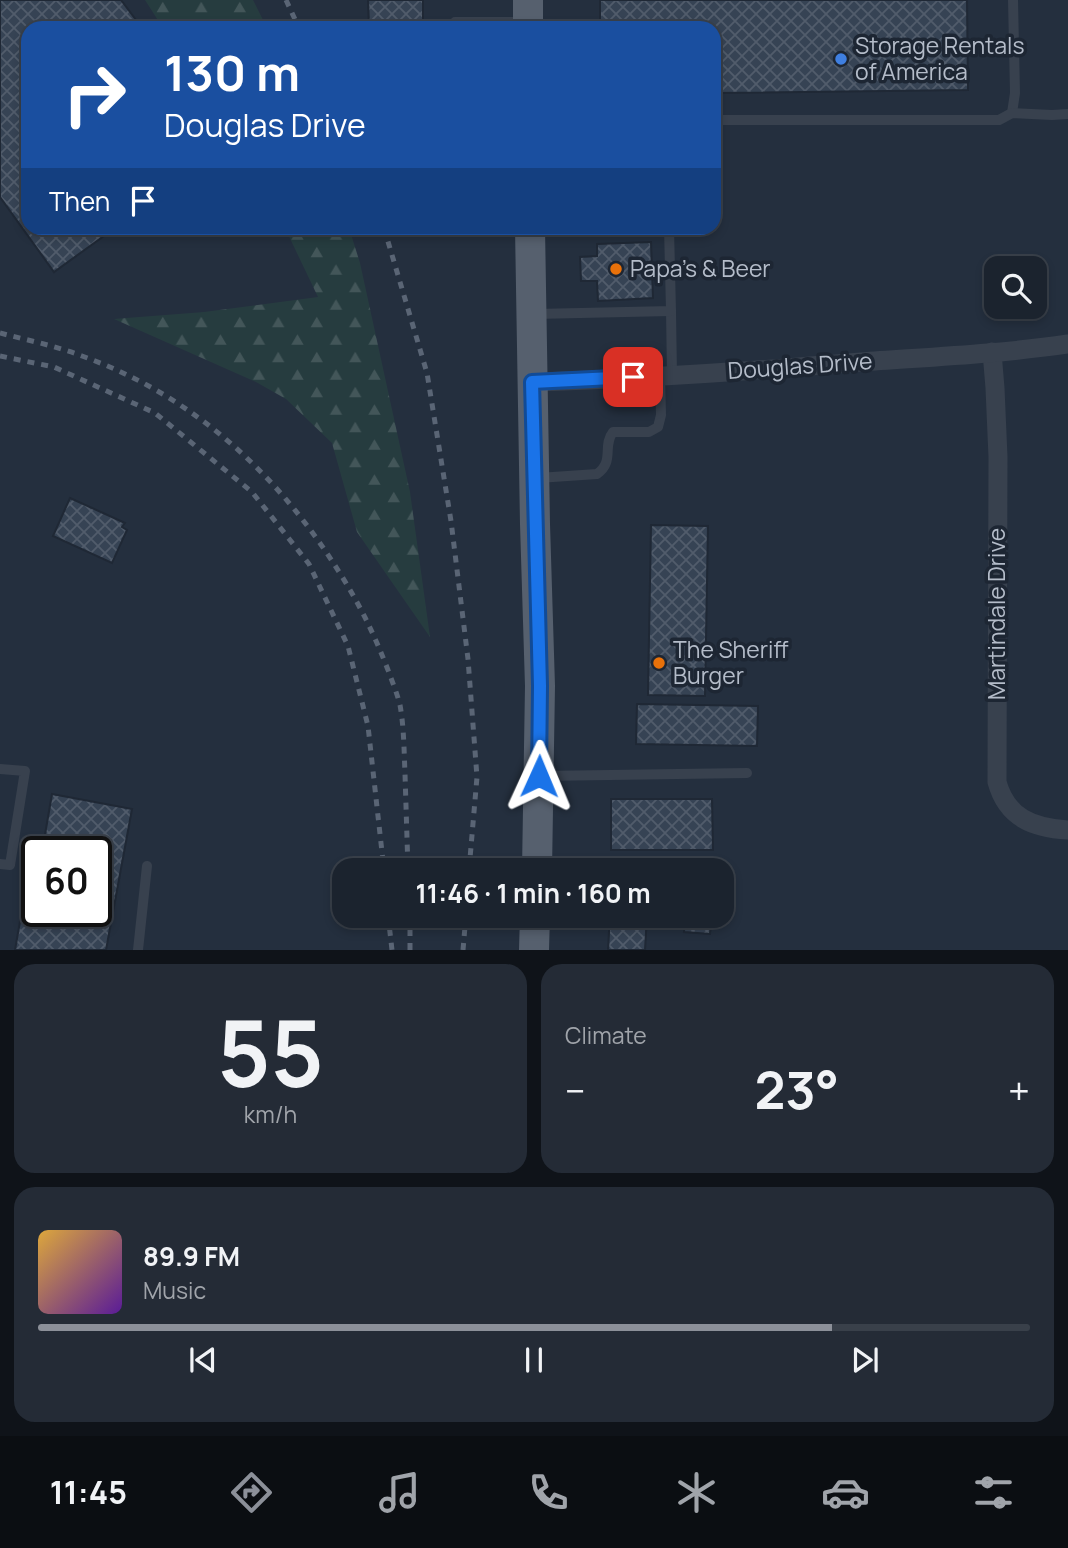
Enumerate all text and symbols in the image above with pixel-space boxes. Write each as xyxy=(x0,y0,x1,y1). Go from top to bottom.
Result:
place label: Storage Rentals of America xyxy=(855,29,1025,87)
text: 130 m xyxy=(164,39,300,106)
icon: right xyxy=(49,49,140,140)
marker: Storage Rentals of America xyxy=(833,51,849,67)
text: Douglas Drive xyxy=(164,103,366,147)
icon: arrive xyxy=(124,182,162,220)
text: Then xyxy=(49,183,110,219)
place label: Papa's & Beer xyxy=(630,252,771,284)
map controls xyxy=(984,256,1047,319)
button: search xyxy=(984,256,1047,319)
marker: Papa's & Beer xyxy=(608,261,624,277)
street label: Douglas Drive xyxy=(727,344,873,386)
pin xyxy=(603,347,663,407)
icon: arrive xyxy=(614,358,652,396)
street label: Martindale Drive xyxy=(980,528,1012,700)
place label: The Sheriff Burger xyxy=(673,633,789,691)
marker: The Sheriff Burger xyxy=(651,655,667,671)
position arrow xyxy=(502,739,576,813)
speed limit sign: 60 xyxy=(21,836,112,927)
text: 11:46 · 1 min · 160 m xyxy=(415,875,651,911)
text: 55 xyxy=(217,990,324,1114)
text: Climate xyxy=(565,1019,647,1051)
text: 23° xyxy=(755,1054,839,1125)
text: − xyxy=(565,1064,586,1116)
text: + xyxy=(1008,1064,1030,1116)
text: km/h xyxy=(244,1098,297,1130)
text: 89.9 FM xyxy=(143,1238,240,1274)
text: Music xyxy=(143,1274,206,1306)
icon: previous xyxy=(184,1341,222,1379)
icon: pause xyxy=(515,1341,553,1379)
icon: next xyxy=(846,1341,884,1379)
icon: directions xyxy=(227,1468,276,1517)
icon: music xyxy=(375,1468,424,1517)
icon: phone xyxy=(524,1468,573,1517)
icon: climate xyxy=(672,1468,721,1517)
icon: car xyxy=(821,1468,870,1517)
icon: filters xyxy=(969,1468,1018,1517)
text: 11:45 xyxy=(50,1470,127,1514)

